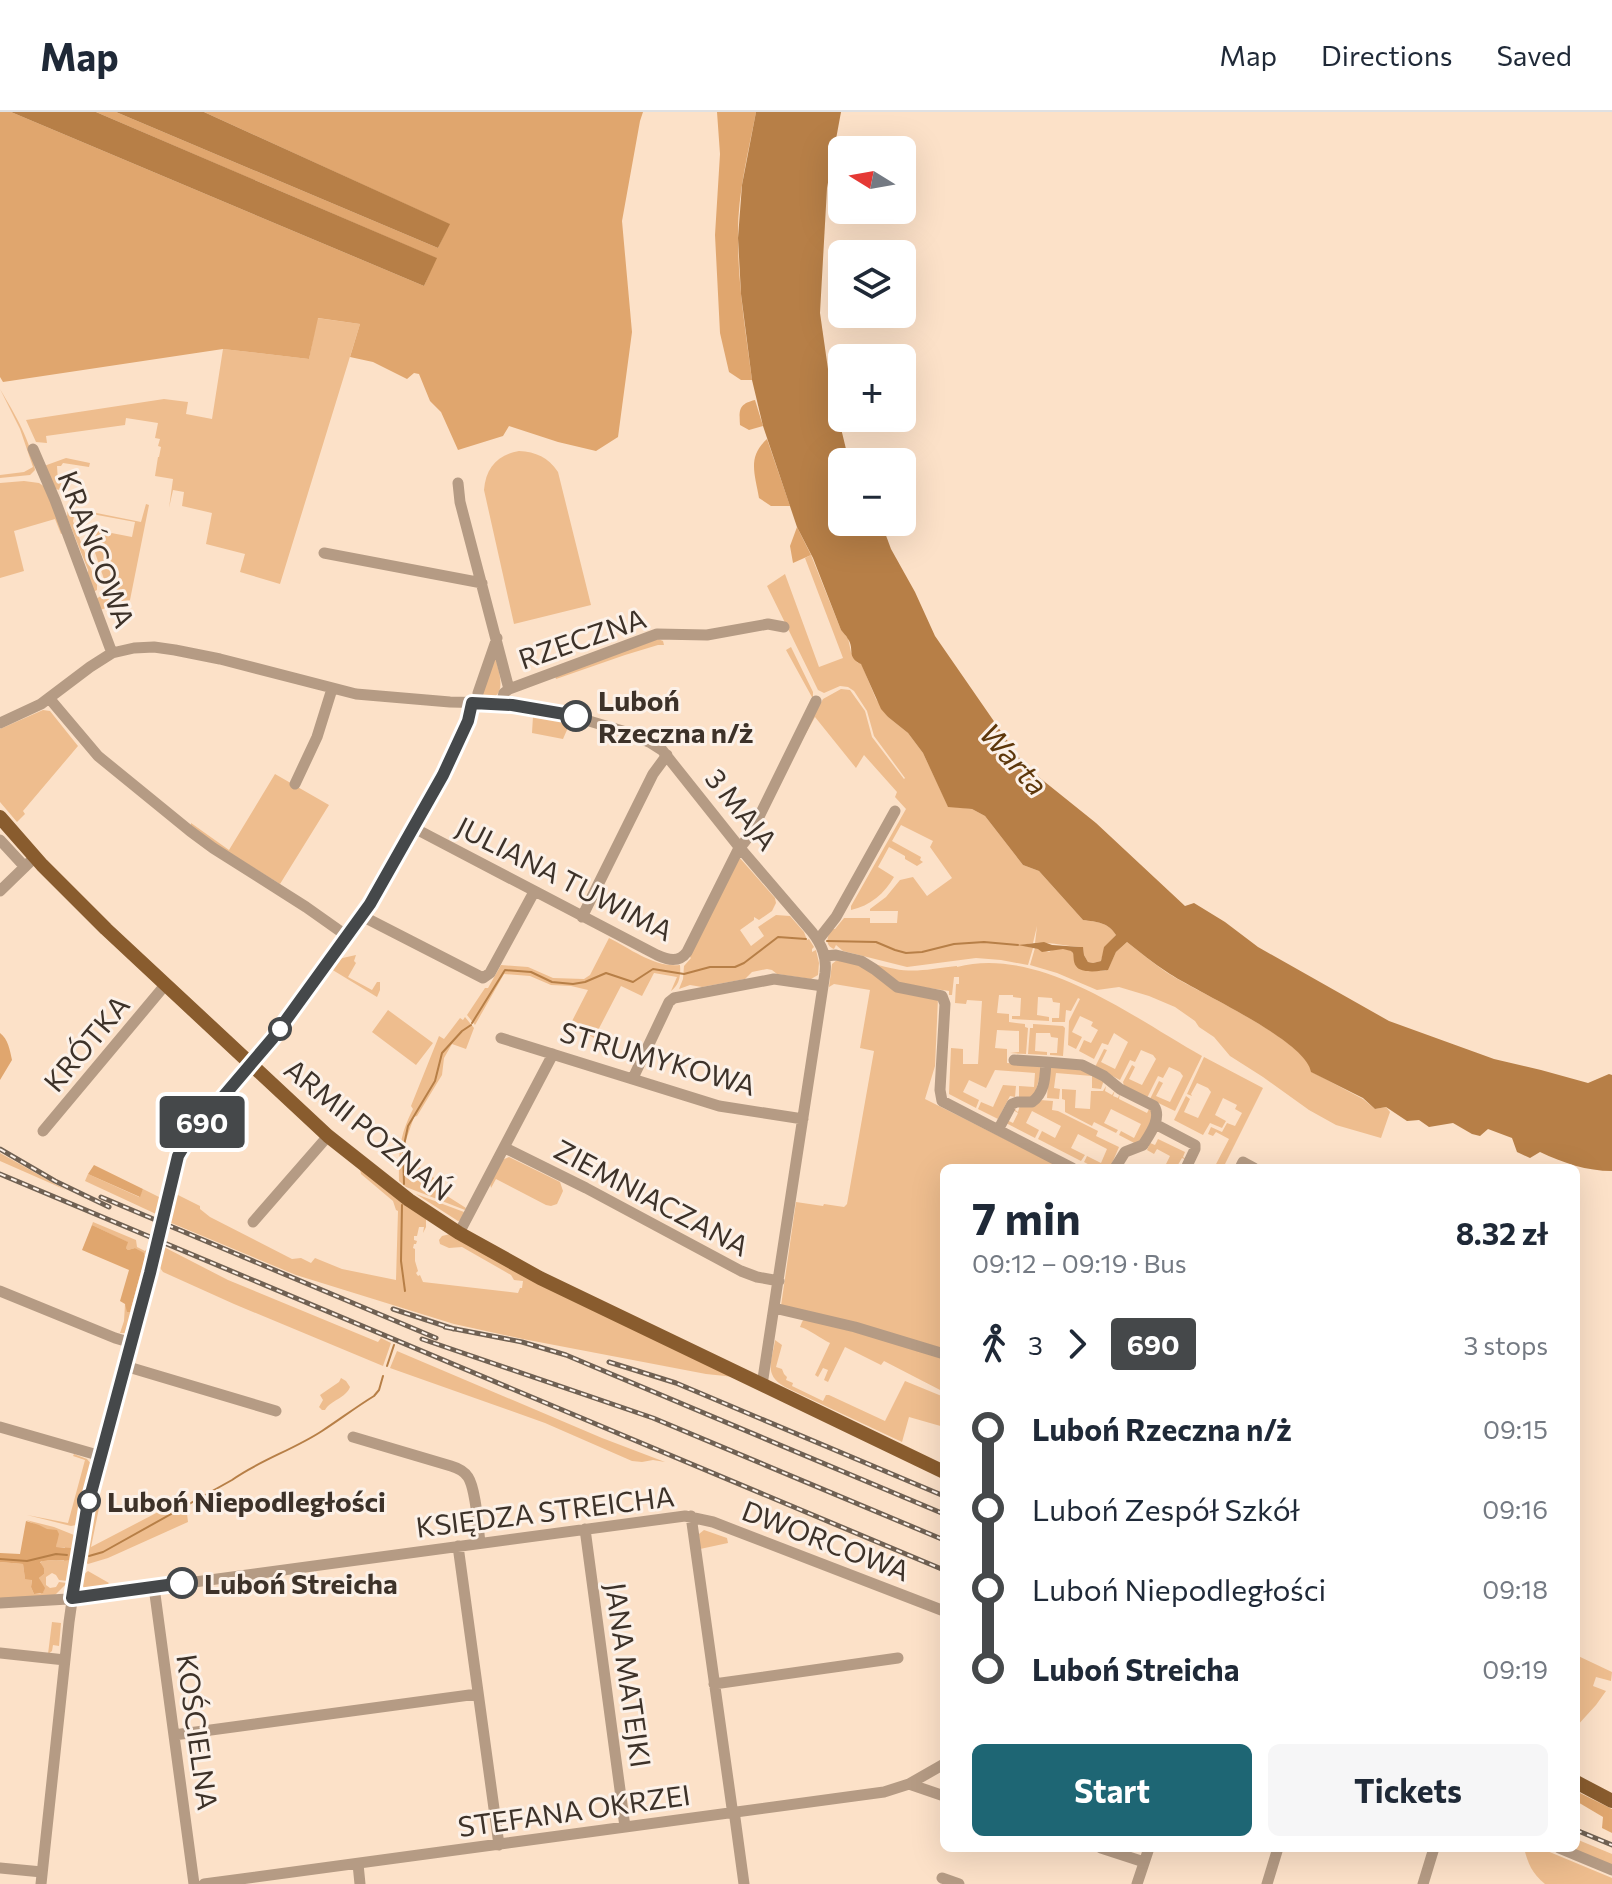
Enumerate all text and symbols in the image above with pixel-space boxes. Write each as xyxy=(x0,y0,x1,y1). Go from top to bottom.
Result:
text: Map xyxy=(40,32,119,79)
text: Map xyxy=(1219,38,1277,72)
text: Directions xyxy=(1321,38,1452,72)
text: Saved xyxy=(1496,38,1572,72)
north arrow xyxy=(828,136,916,224)
map controls xyxy=(828,136,916,536)
button: layers xyxy=(828,240,916,328)
button: + xyxy=(828,344,916,432)
button: − xyxy=(828,448,916,536)
street label: KRAŃCOWA xyxy=(52,466,142,632)
street label: RZECZNA xyxy=(514,600,650,676)
place label: Luboń Rzeczna n/ż xyxy=(598,683,753,749)
marker: Luboń Rzeczna n/ż xyxy=(561,701,591,731)
water label: Warta xyxy=(973,714,1057,802)
street label: 3 MAJA xyxy=(699,761,785,857)
street label: JULIANA TUWIMA xyxy=(451,809,679,947)
street label: KRÓTKA xyxy=(36,988,136,1098)
street label: STRUMYKOWA xyxy=(556,1014,760,1102)
unlabelled marker xyxy=(269,1018,291,1040)
street label: ARMII POZNAŃ xyxy=(278,1051,460,1207)
line badge: 690 xyxy=(156,1096,248,1148)
text: 690 xyxy=(176,1105,228,1139)
street label: ZIEMNIACZANA xyxy=(549,1131,755,1263)
text: 7 min xyxy=(972,1190,1081,1244)
text: 8.32 zł xyxy=(1456,1214,1548,1251)
text: 09:12 – 09:19 · Bus xyxy=(972,1247,1187,1278)
icon: walk xyxy=(972,1322,1016,1366)
icon: forward xyxy=(1055,1322,1099,1366)
text: 690 xyxy=(1127,1327,1180,1361)
text: 3 xyxy=(1028,1329,1043,1360)
text: 3 stops xyxy=(1463,1329,1548,1360)
text: Luboń Rzeczna n/ż xyxy=(1032,1410,1292,1447)
text: 09:15 xyxy=(1483,1413,1548,1444)
street label: KSIĘDZA STREICHA xyxy=(414,1478,676,1544)
place label: Luboń Niepodległości xyxy=(107,1484,386,1518)
marker: Luboń Niepodległości xyxy=(78,1490,100,1512)
text: Luboń Zespół Szkół xyxy=(1032,1490,1300,1527)
street label: DWORCOWA xyxy=(738,1493,914,1587)
text: 09:16 xyxy=(1482,1493,1548,1524)
place label: Luboń Streicha xyxy=(204,1566,398,1600)
marker: Luboń Streicha xyxy=(167,1568,197,1598)
text: Luboń Niepodległości xyxy=(1032,1570,1326,1607)
text: 09:18 xyxy=(1482,1573,1548,1604)
street label: JANA MATEJKI xyxy=(599,1580,659,1770)
text: Luboń Streicha xyxy=(1032,1650,1240,1687)
street label: KOŚCIELNA xyxy=(170,1652,226,1812)
text: 09:19 xyxy=(1482,1653,1548,1684)
button: Start xyxy=(972,1744,1252,1836)
button: Tickets xyxy=(1268,1744,1548,1836)
street label: STEFANA OKRZEI xyxy=(456,1777,692,1843)

